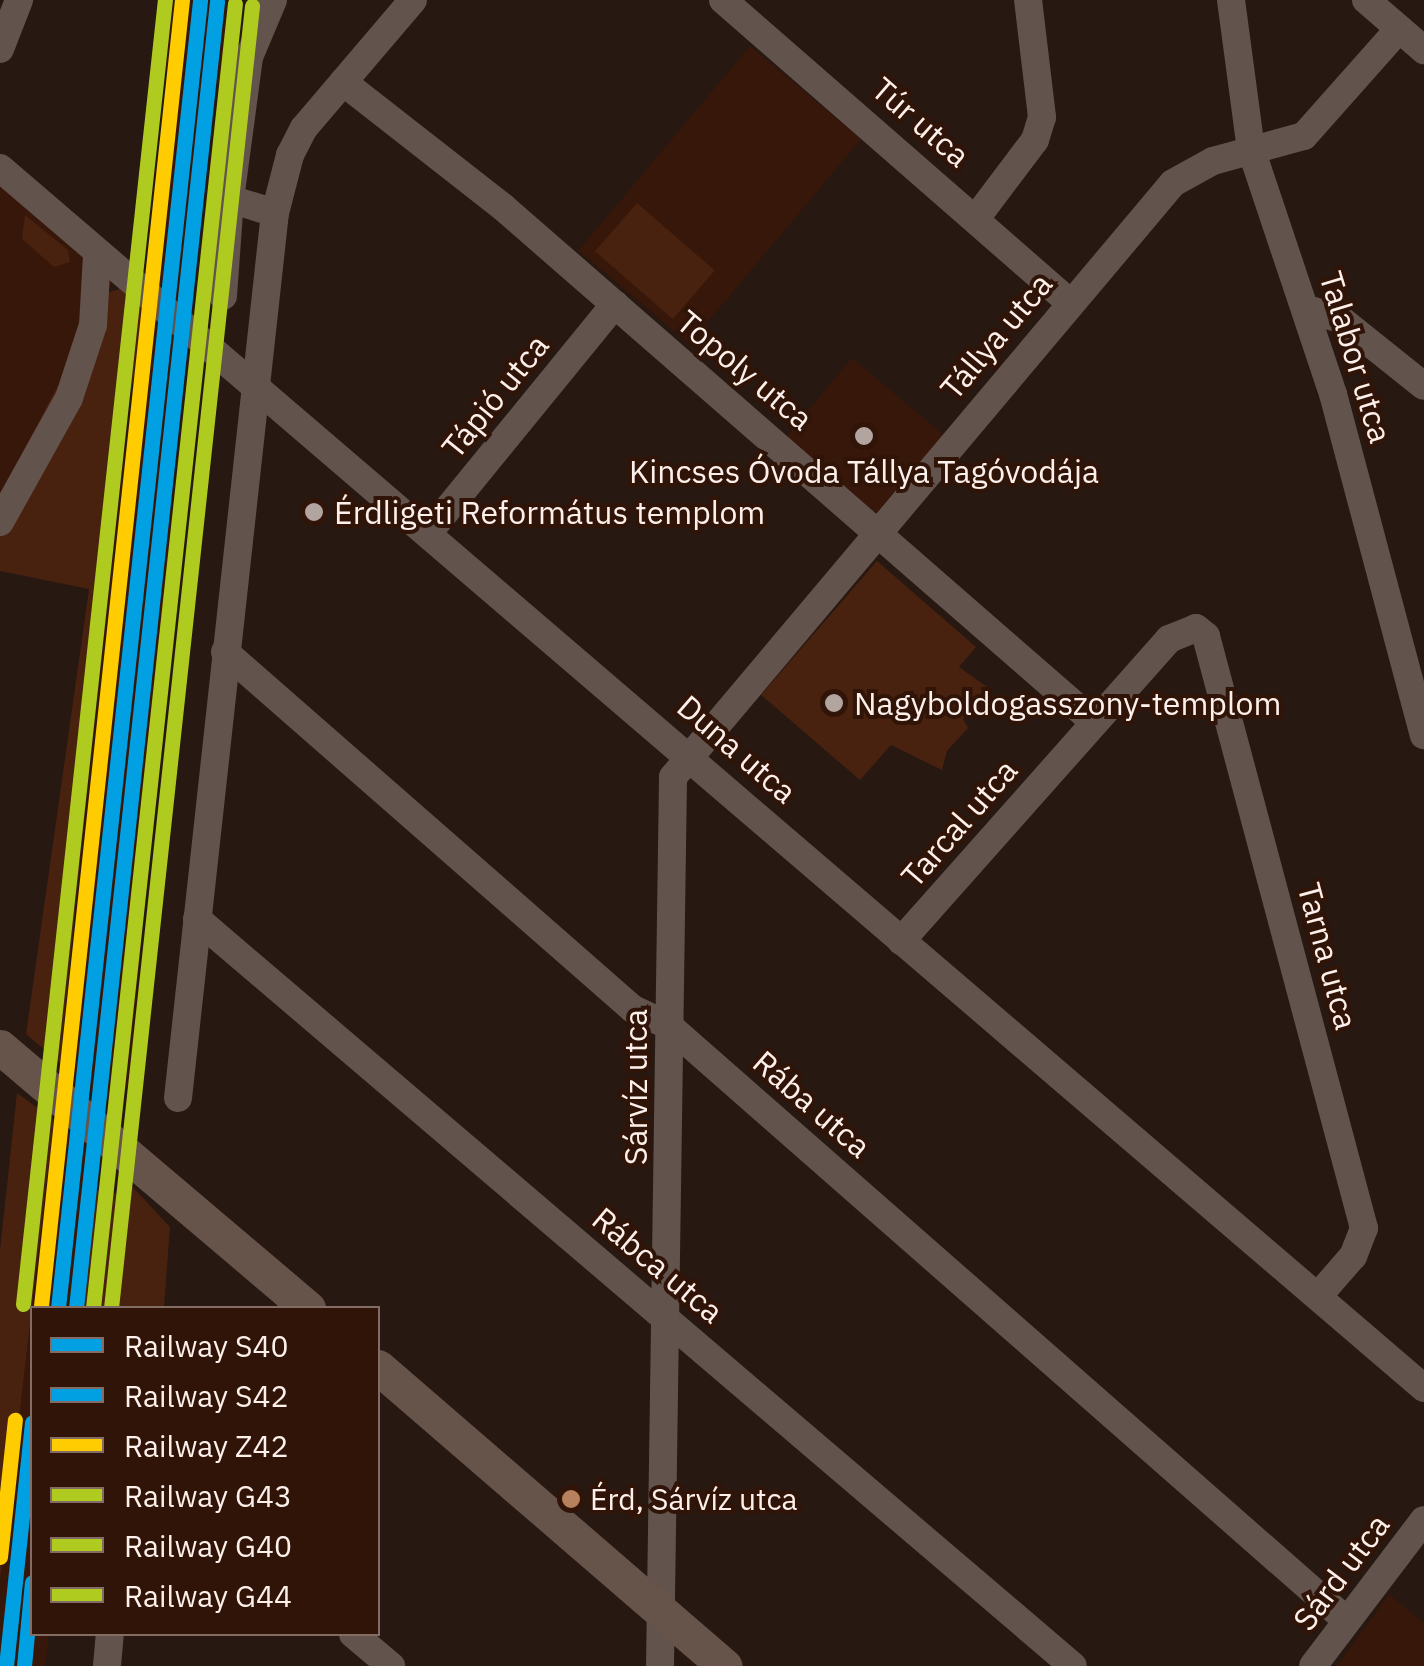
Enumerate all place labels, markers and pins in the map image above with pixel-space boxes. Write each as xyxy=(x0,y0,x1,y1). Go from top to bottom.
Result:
marker: Kincses Óvoda Tállya Tagóvodája xyxy=(853,425,875,447)
place label: Kincses Óvoda Tállya Tagóvodája xyxy=(629,452,1099,490)
place label: Érdligeti Református templom xyxy=(334,493,765,531)
marker: Érdligeti Református templom xyxy=(303,501,325,523)
place label: Nagyboldogasszony-templom xyxy=(854,684,1281,722)
marker: Nagyboldogasszony-templom xyxy=(823,692,845,714)
place label: Érd, Sárvíz utca xyxy=(590,1481,798,1517)
marker: Érd, Sárvíz utca xyxy=(561,1489,581,1509)

